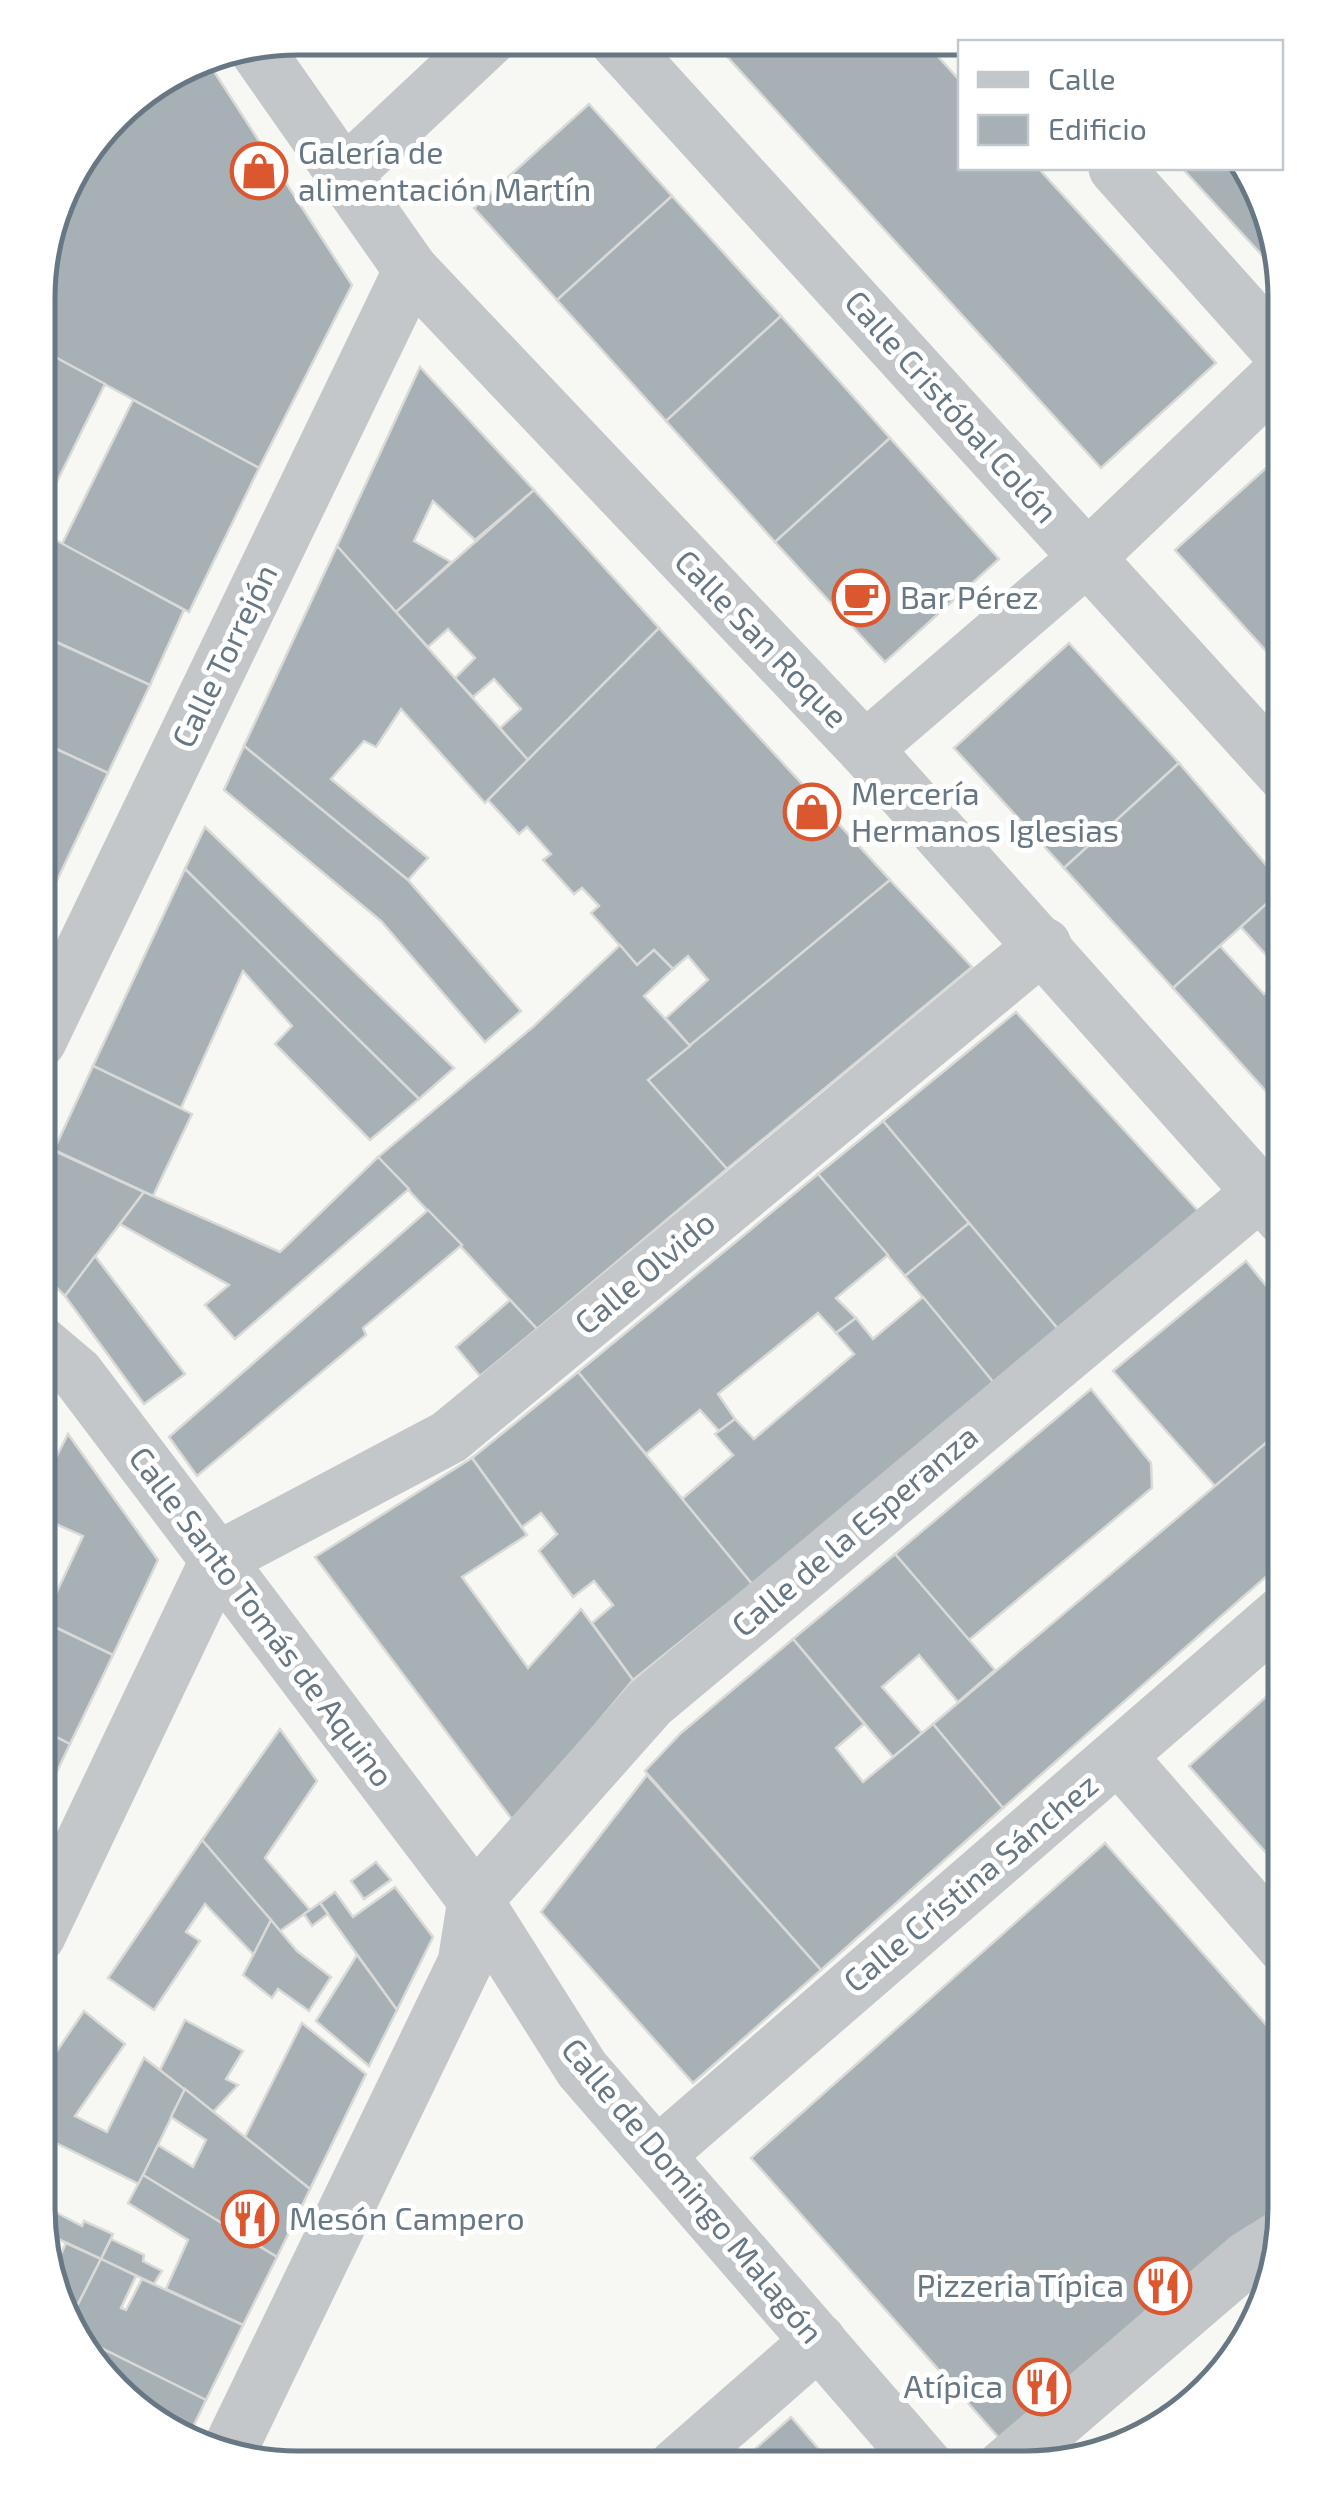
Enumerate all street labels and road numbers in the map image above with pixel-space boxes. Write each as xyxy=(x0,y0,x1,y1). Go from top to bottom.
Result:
street label: Calle Cristóbal Colón xyxy=(838,282,1067,530)
street label: Calle San Roque xyxy=(668,541,857,734)
street label: Calle Torrejón xyxy=(163,557,285,753)
street label: Calle Olvido xyxy=(566,1202,721,1341)
street label: Calle de la Esperanza xyxy=(723,1416,984,1643)
street label: Calle Santo Tomás de Aquino xyxy=(122,1439,403,1793)
street label: Calle Cristina Sánchez xyxy=(835,1764,1104,1999)
street label: Calle de Domingo Malagón xyxy=(555,2030,832,2350)

